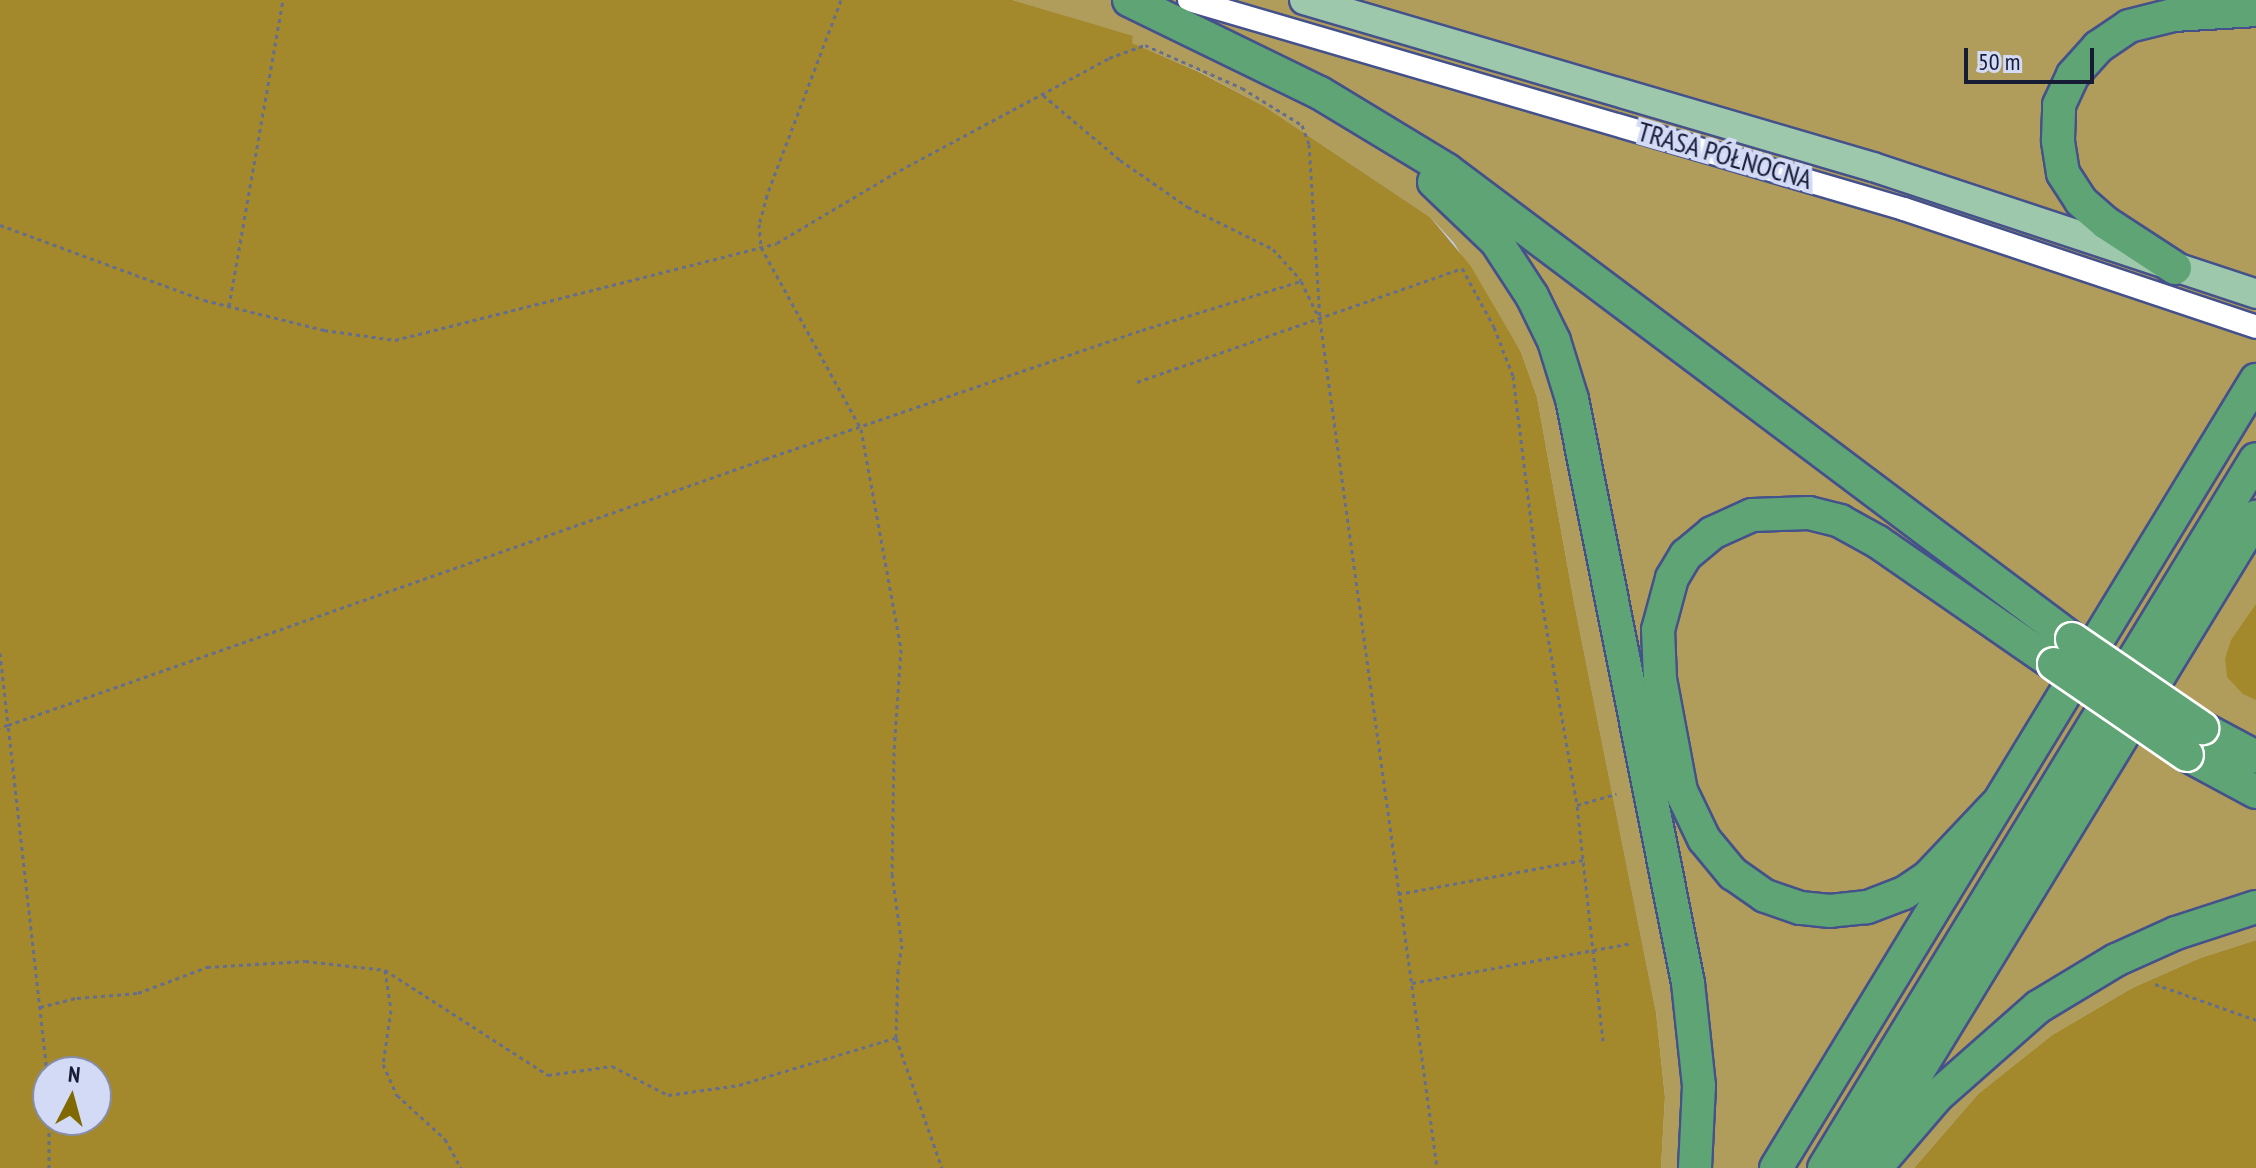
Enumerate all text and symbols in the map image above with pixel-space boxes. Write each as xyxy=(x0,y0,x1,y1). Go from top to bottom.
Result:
scale bar xyxy=(1968,32,2098,82)
text: 50 m xyxy=(1978,46,2020,77)
street label: TRASA PÓŁNOCNA xyxy=(1634,114,1816,196)
north arrow xyxy=(32,1056,112,1136)
text: N xyxy=(67,1060,82,1089)

